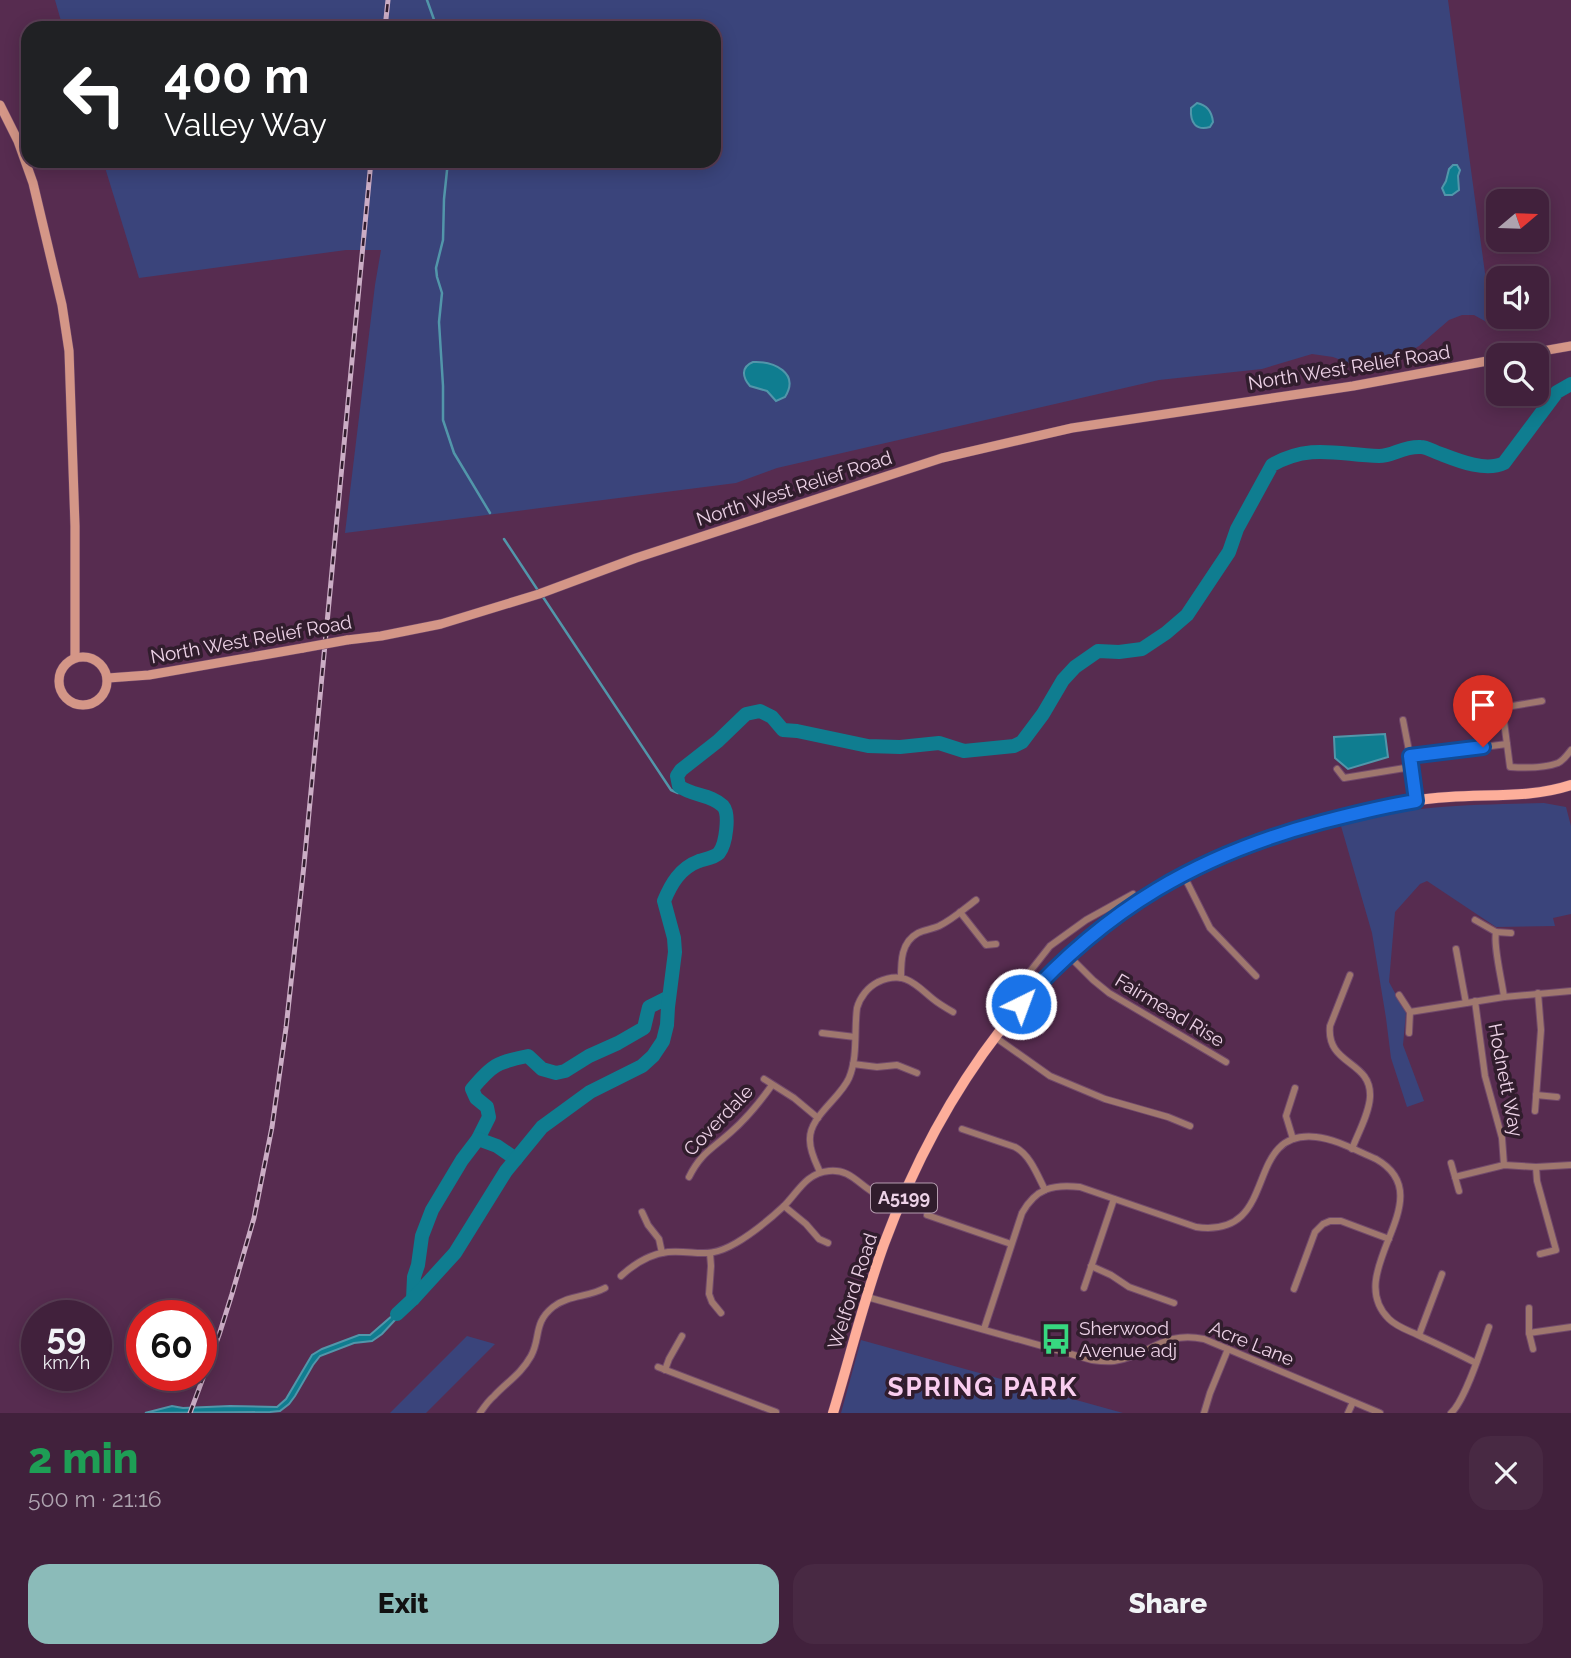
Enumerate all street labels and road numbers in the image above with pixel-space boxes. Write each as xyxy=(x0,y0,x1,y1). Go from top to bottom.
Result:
street label: North West Relief Road xyxy=(1246,340,1452,394)
street label: North West Relief Road xyxy=(694,446,894,530)
street label: North West Relief Road xyxy=(149,610,353,668)
street label: Fairmead Rise xyxy=(1111,969,1229,1051)
street label: Hodnett Way xyxy=(1484,1021,1528,1139)
street label: Coverdale xyxy=(679,1080,757,1160)
road number: A5199 xyxy=(871,1184,937,1212)
street label: Welford Road xyxy=(823,1230,881,1352)
street label: Acre Lane xyxy=(1207,1316,1297,1370)

